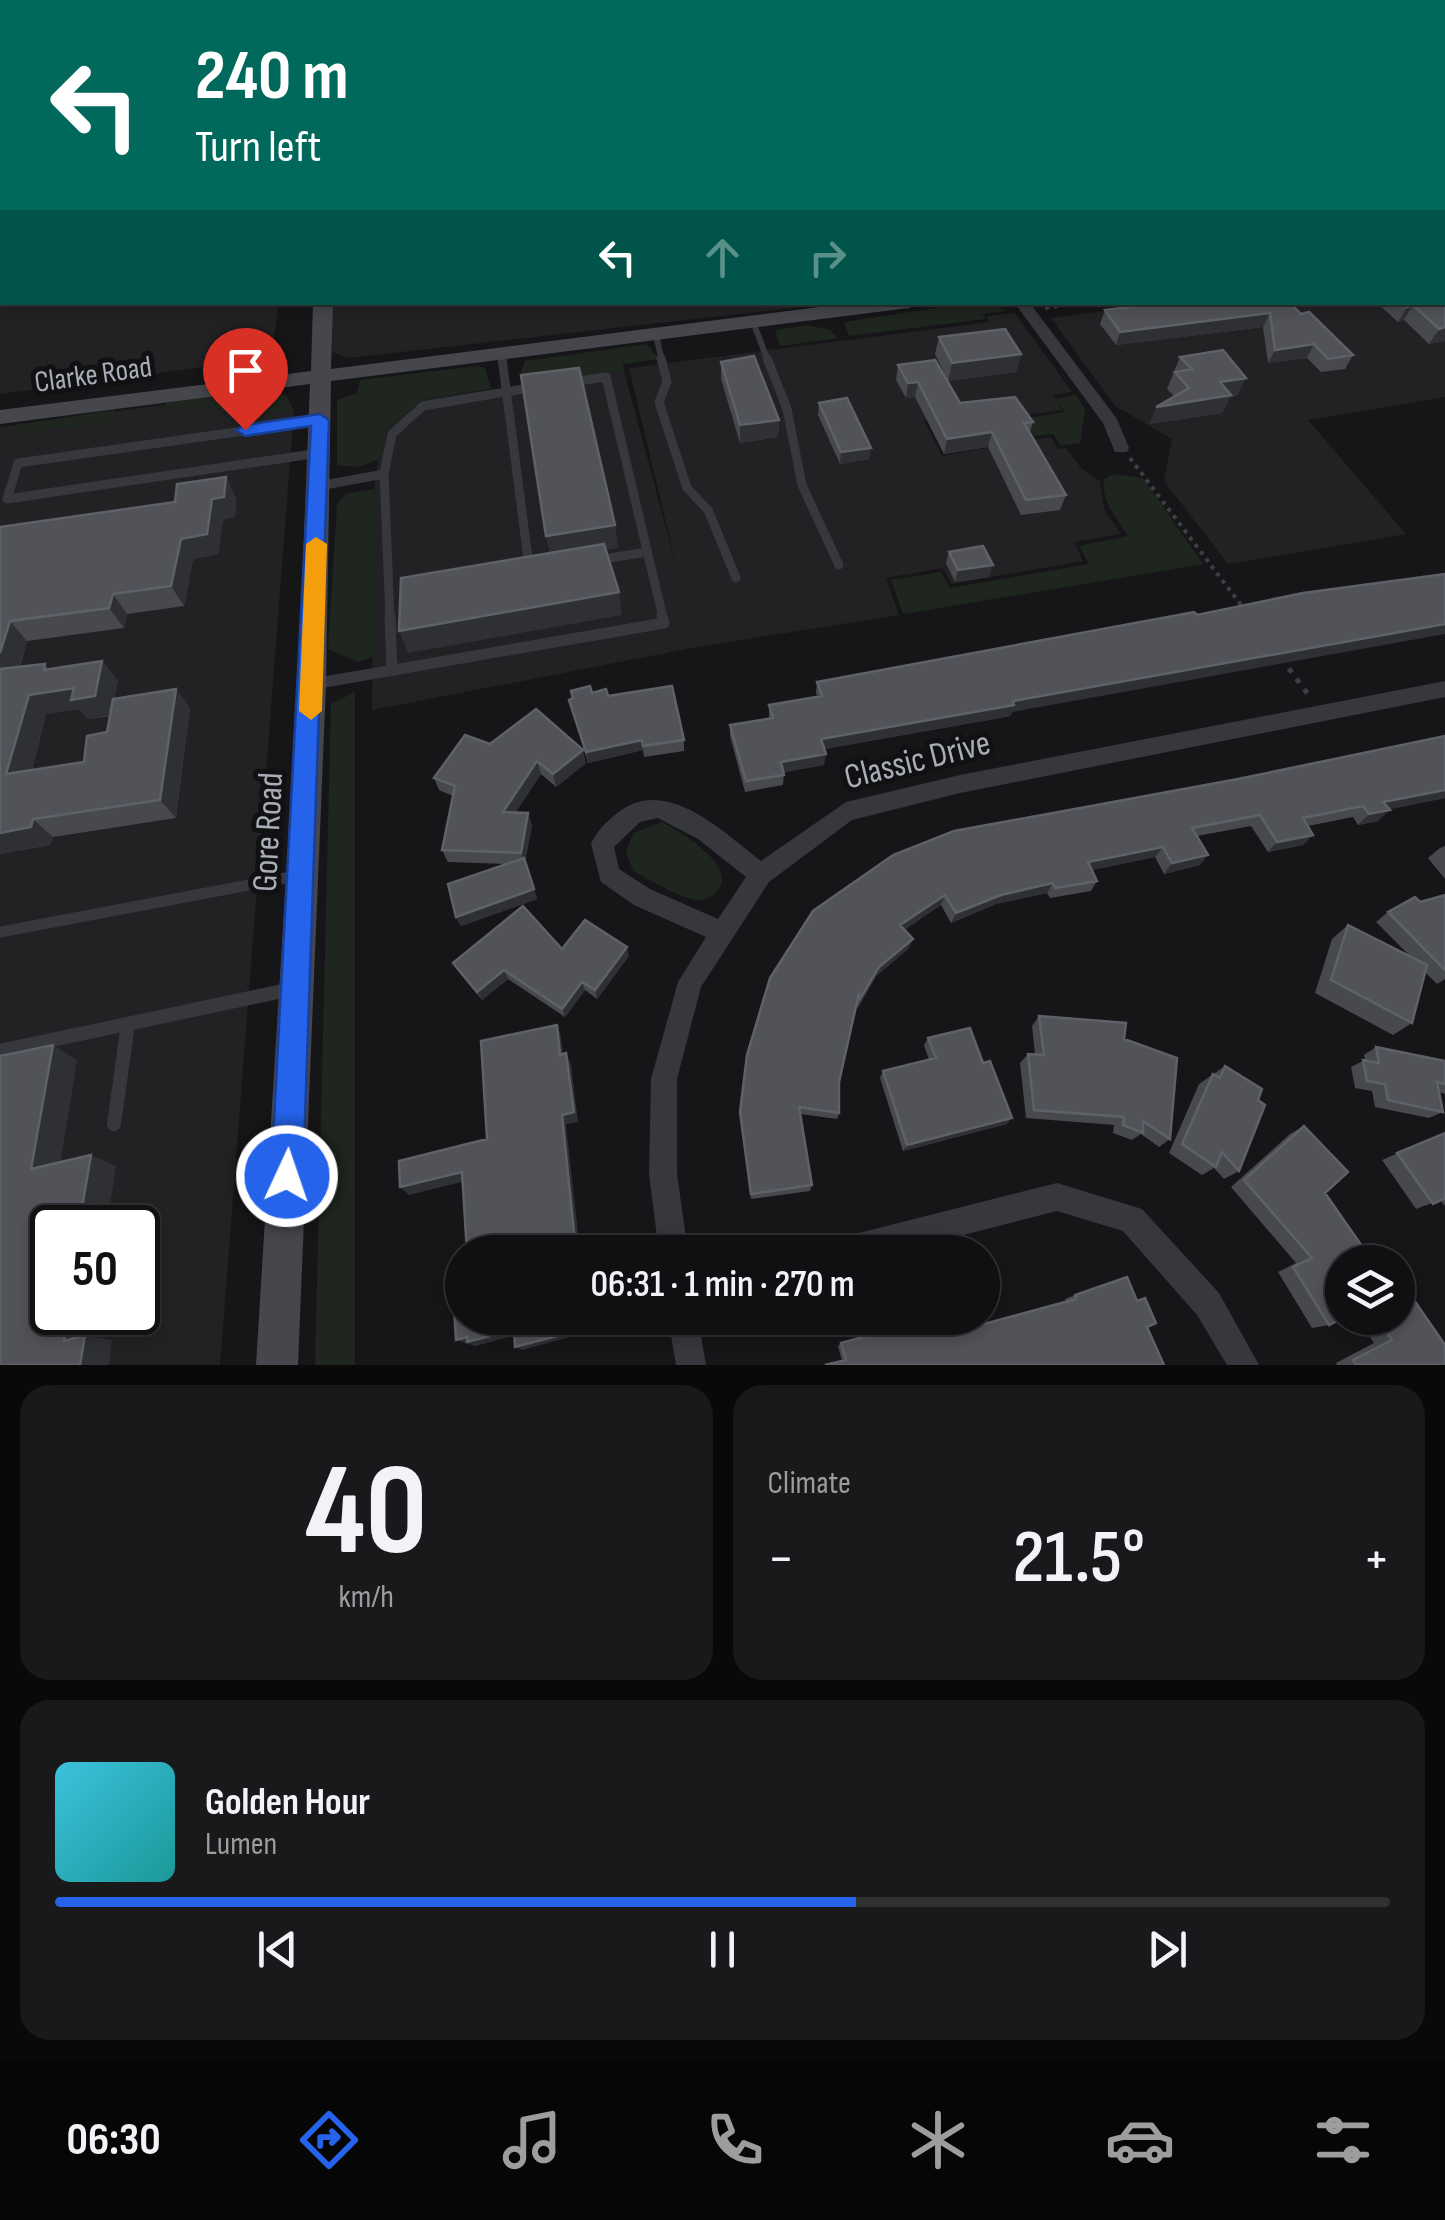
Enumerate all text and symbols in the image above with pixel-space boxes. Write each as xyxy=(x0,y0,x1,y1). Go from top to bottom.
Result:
text: 240 m xyxy=(195,35,349,119)
icon: left xyxy=(30,40,160,170)
text: Turn left xyxy=(195,120,321,175)
icon: left xyxy=(590,230,645,285)
icon: ahead xyxy=(695,230,750,285)
icon: right xyxy=(800,230,855,285)
pin xyxy=(203,328,288,431)
icon: arrive xyxy=(218,343,273,398)
street label: Clarke Road xyxy=(32,349,154,401)
street label: Classic Drive xyxy=(840,722,995,799)
street label: Gore Road xyxy=(244,771,293,893)
position arrow xyxy=(235,1124,339,1228)
speed limit sign: 50 xyxy=(30,1205,160,1335)
map controls xyxy=(1325,1245,1415,1335)
button: layers xyxy=(1325,1245,1415,1335)
text: 06:31 · 1 min · 270 m xyxy=(590,1262,855,1307)
text: 40 xyxy=(305,1435,427,1591)
text: Climate xyxy=(768,1464,851,1503)
text: 21.5° xyxy=(1012,1513,1145,1604)
text: − xyxy=(768,1526,794,1593)
text: + xyxy=(1363,1526,1390,1593)
text: km/h xyxy=(339,1578,394,1617)
text: Golden Hour xyxy=(205,1780,370,1825)
text: Lumen xyxy=(205,1825,277,1864)
icon: previous xyxy=(250,1922,305,1977)
icon: pause xyxy=(695,1922,750,1977)
icon: next xyxy=(1140,1922,1195,1977)
icon: directions xyxy=(294,2105,364,2175)
icon: music xyxy=(497,2105,567,2175)
icon: phone xyxy=(700,2105,770,2175)
icon: climate xyxy=(903,2105,973,2175)
icon: car xyxy=(1105,2105,1175,2175)
icon: filters xyxy=(1308,2105,1378,2175)
text: 06:30 xyxy=(66,2113,161,2168)

